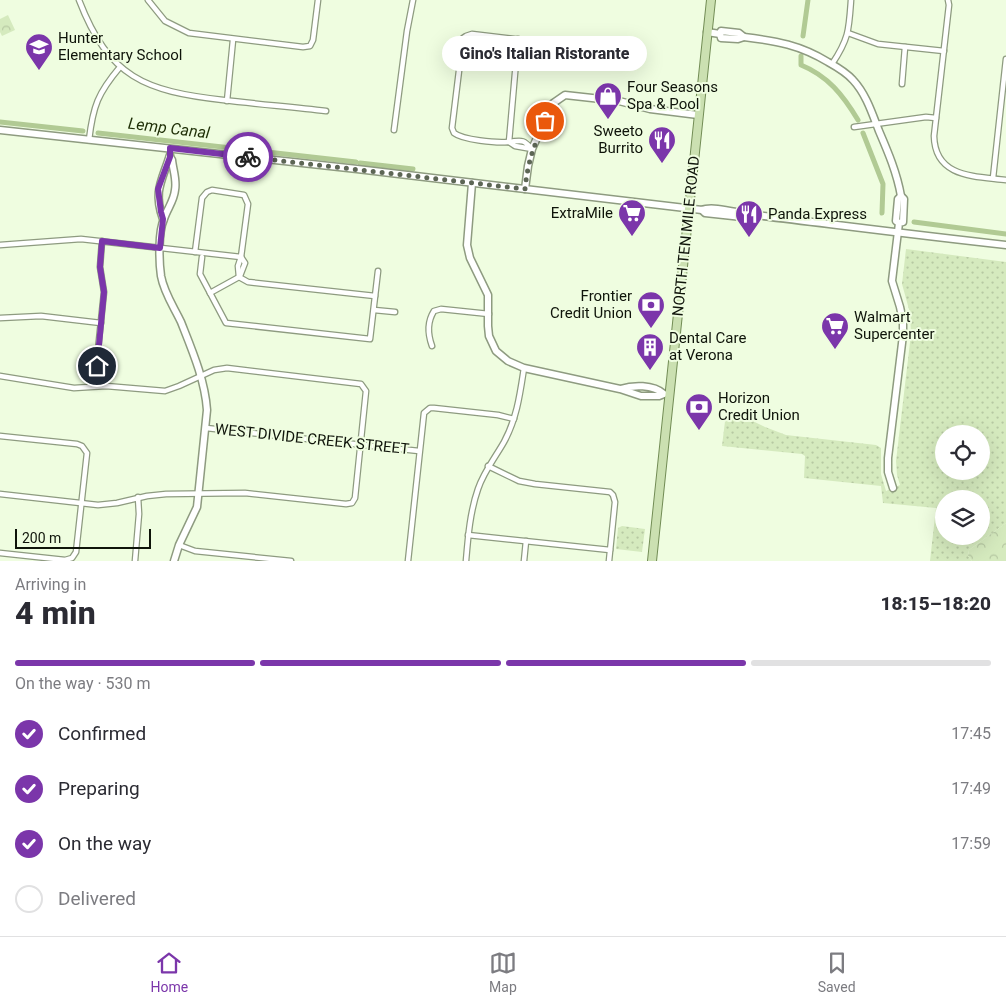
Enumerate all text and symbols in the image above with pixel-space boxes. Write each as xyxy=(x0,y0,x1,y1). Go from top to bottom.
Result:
place label: Hunter Elementary School xyxy=(58,29,182,64)
school or university icon: Hunter Elementary School xyxy=(24,32,54,71)
callout: Gino's Italian Ristorante xyxy=(442,36,648,71)
text: Gino's Italian Ristorante xyxy=(460,44,629,63)
place label: Four Seasons Spa & Pool xyxy=(627,78,718,113)
shop icon: Four Seasons Spa & Pool xyxy=(593,81,623,120)
pin xyxy=(524,100,566,142)
icon: bag xyxy=(531,107,559,135)
water label: Lemp Canal xyxy=(127,114,211,142)
place label: Sweeto Burrito xyxy=(594,122,643,157)
restaurant icon: Sweeto Burrito xyxy=(647,125,677,164)
courier xyxy=(223,132,273,182)
icon: bike xyxy=(234,143,262,171)
street label: NORTH TEN MILE ROAD xyxy=(669,155,703,317)
supermarket icon: ExtraMile xyxy=(617,198,647,237)
restaurant icon: Panda Express xyxy=(734,199,764,238)
place label: ExtraMile xyxy=(551,204,613,222)
place label: Panda Express xyxy=(768,205,867,223)
place label: Frontier Credit Union xyxy=(550,287,632,322)
bank icon: Frontier Credit Union xyxy=(636,290,666,329)
place label: Walmart Supercenter xyxy=(854,308,935,343)
supermarket icon: Walmart Supercenter xyxy=(820,311,850,350)
place label: Dental Care at Verona xyxy=(669,329,746,364)
building icon: Dental Care at Verona xyxy=(635,332,665,371)
pin xyxy=(76,345,118,387)
icon: home xyxy=(83,352,111,380)
place label: Horizon Credit Union xyxy=(718,389,800,424)
bank icon: Horizon Credit Union xyxy=(684,392,714,431)
street label: WEST DIVIDE CREEK STREET xyxy=(214,420,410,458)
map controls xyxy=(935,425,990,545)
button: locate xyxy=(935,425,990,480)
button: layers xyxy=(935,490,990,545)
scale bar xyxy=(15,526,151,549)
text: 200 m xyxy=(22,530,61,546)
text: Arriving in xyxy=(15,575,86,594)
text: 18:15–18:20 xyxy=(880,592,991,615)
text: 4 min xyxy=(15,594,96,632)
text: On the way · 530 m xyxy=(15,674,151,693)
icon: check xyxy=(15,720,43,748)
text: Confirmed xyxy=(58,722,146,745)
text: 17:45 xyxy=(951,724,991,743)
icon: check xyxy=(15,775,43,803)
text: Preparing xyxy=(58,777,140,800)
text: 17:49 xyxy=(951,779,991,798)
icon: check xyxy=(15,830,43,858)
text: On the way xyxy=(58,832,151,855)
text: 17:59 xyxy=(951,834,991,853)
text: Delivered xyxy=(58,887,136,910)
tab: Home xyxy=(150,949,188,995)
tab: Map xyxy=(489,949,517,995)
tab: Saved xyxy=(818,949,856,995)

